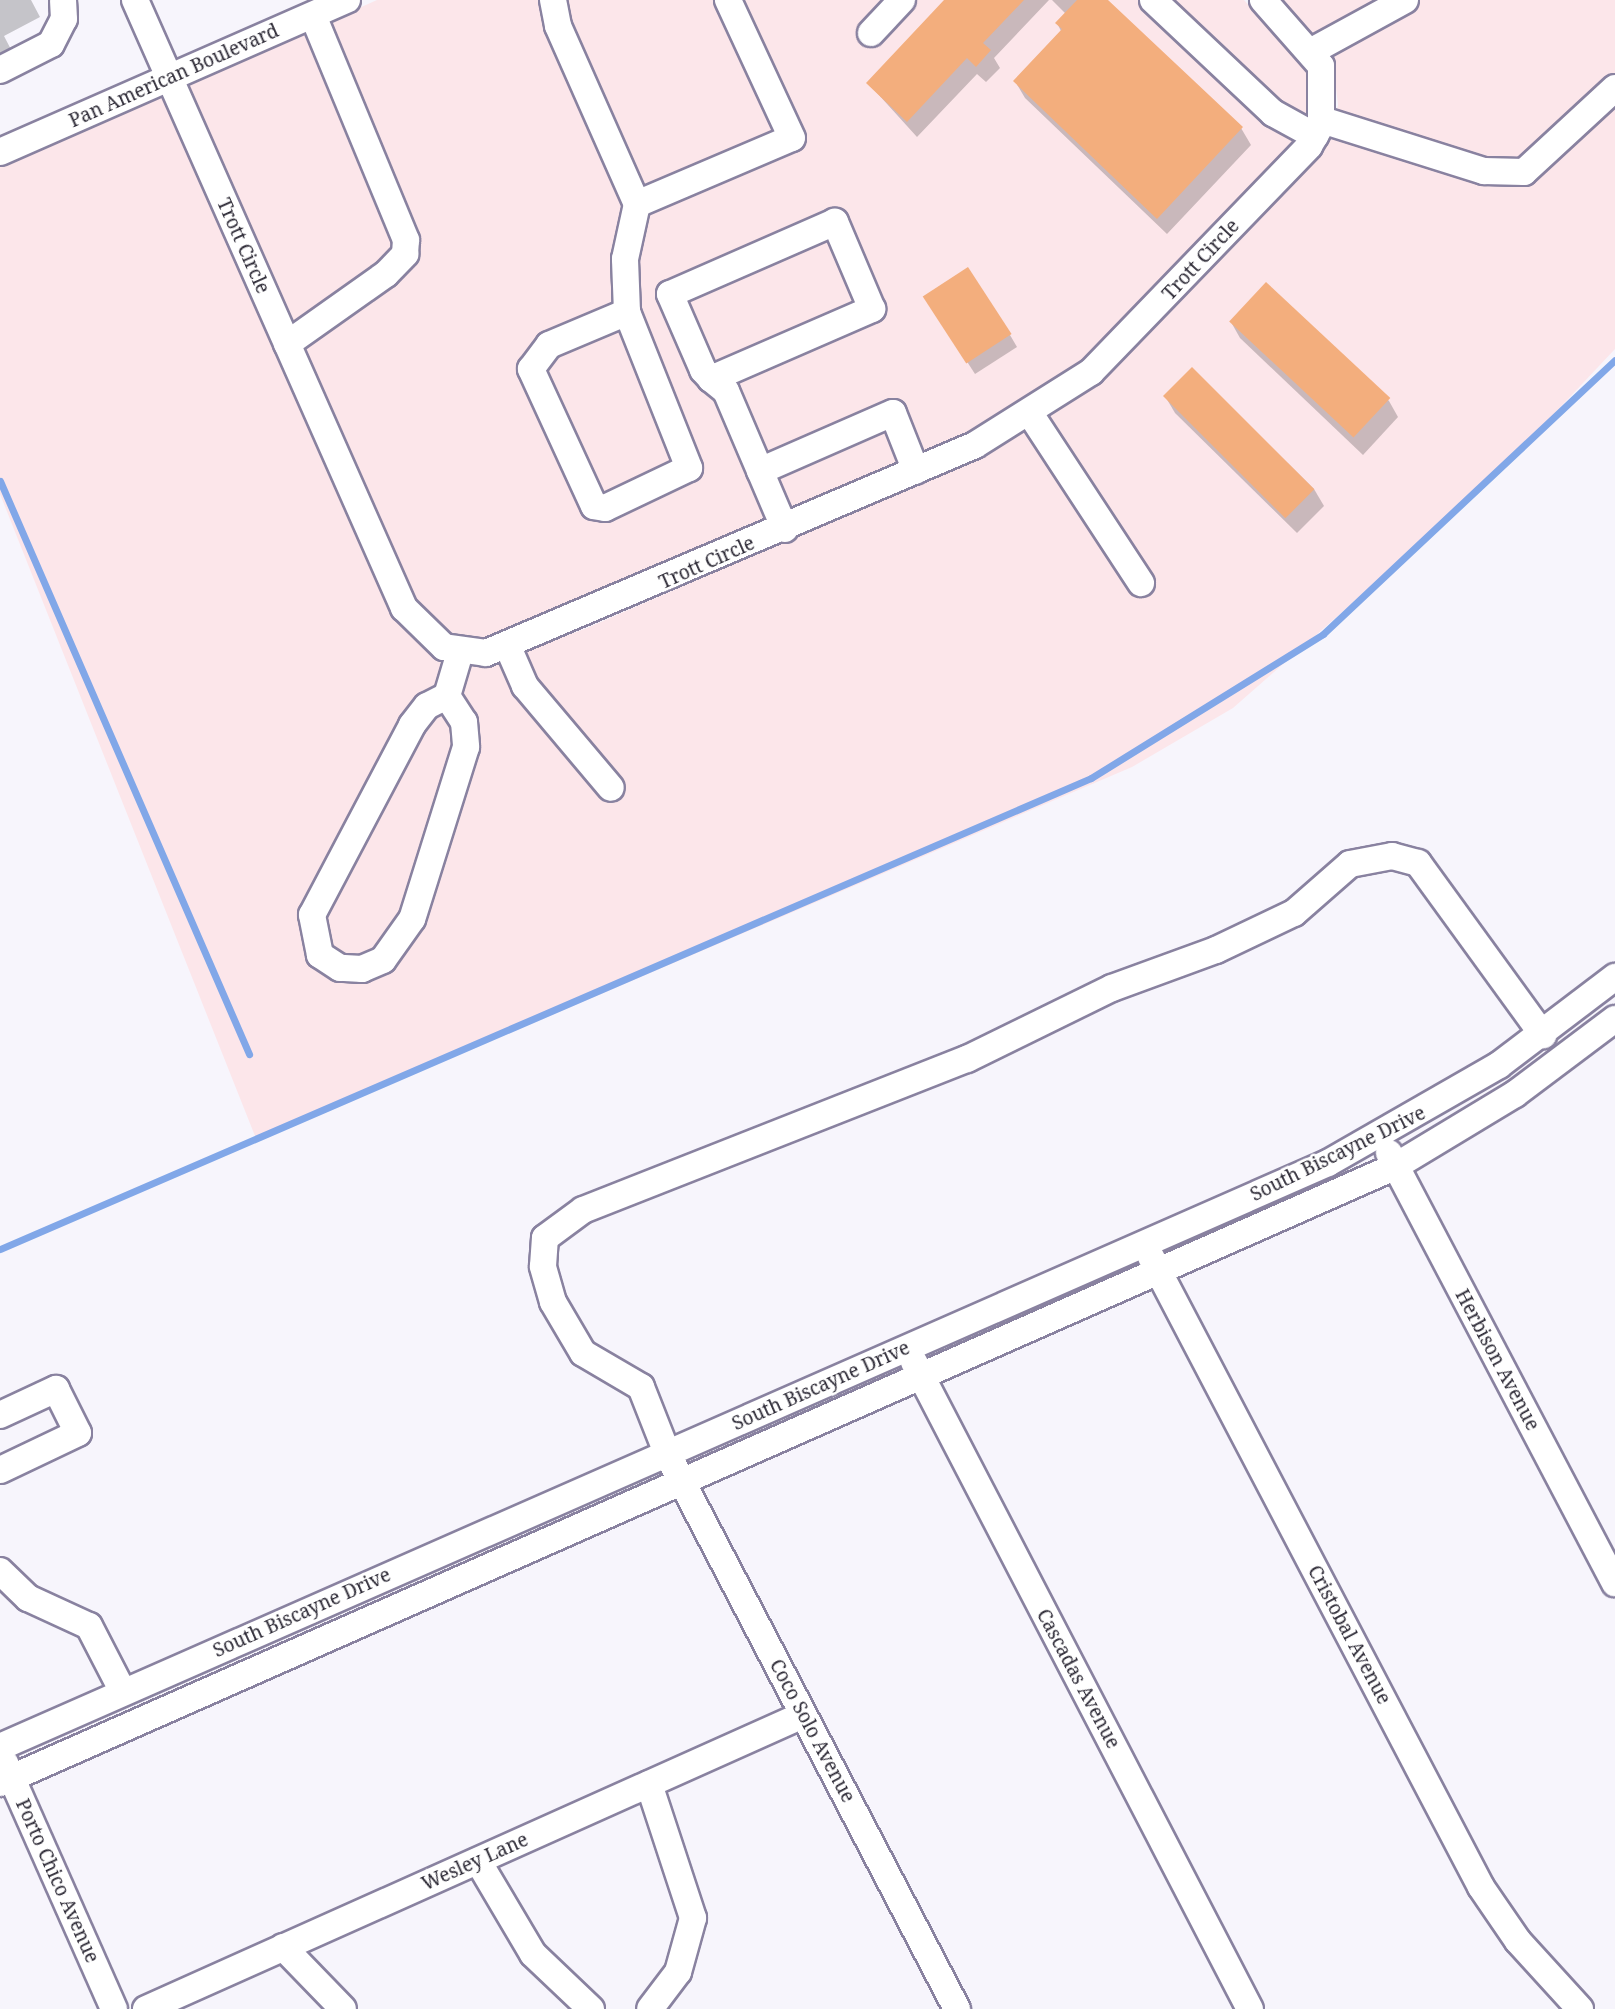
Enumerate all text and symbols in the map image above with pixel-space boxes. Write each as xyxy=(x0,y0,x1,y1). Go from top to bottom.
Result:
street label: Pan American Boulevard xyxy=(66,19,282,133)
street label: Trott Circle xyxy=(212,195,274,297)
street label: Trott Circle xyxy=(1158,215,1244,305)
street label: Trott Circle xyxy=(656,532,758,594)
street label: South Biscayne Drive xyxy=(1247,1102,1429,1206)
street label: Herbison Avenue xyxy=(1450,1286,1544,1434)
street label: South Biscayne Drive xyxy=(729,1337,913,1435)
street label: Cristobal Avenue xyxy=(1303,1562,1395,1708)
street label: South Biscayne Drive xyxy=(210,1564,394,1662)
street label: Cascadas Avenue xyxy=(1032,1605,1124,1753)
street label: Coco Solo Avenue xyxy=(765,1656,859,1806)
street label: Porto Chico Avenue xyxy=(11,1796,103,1966)
street label: Wesley Lane xyxy=(418,1828,532,1896)

